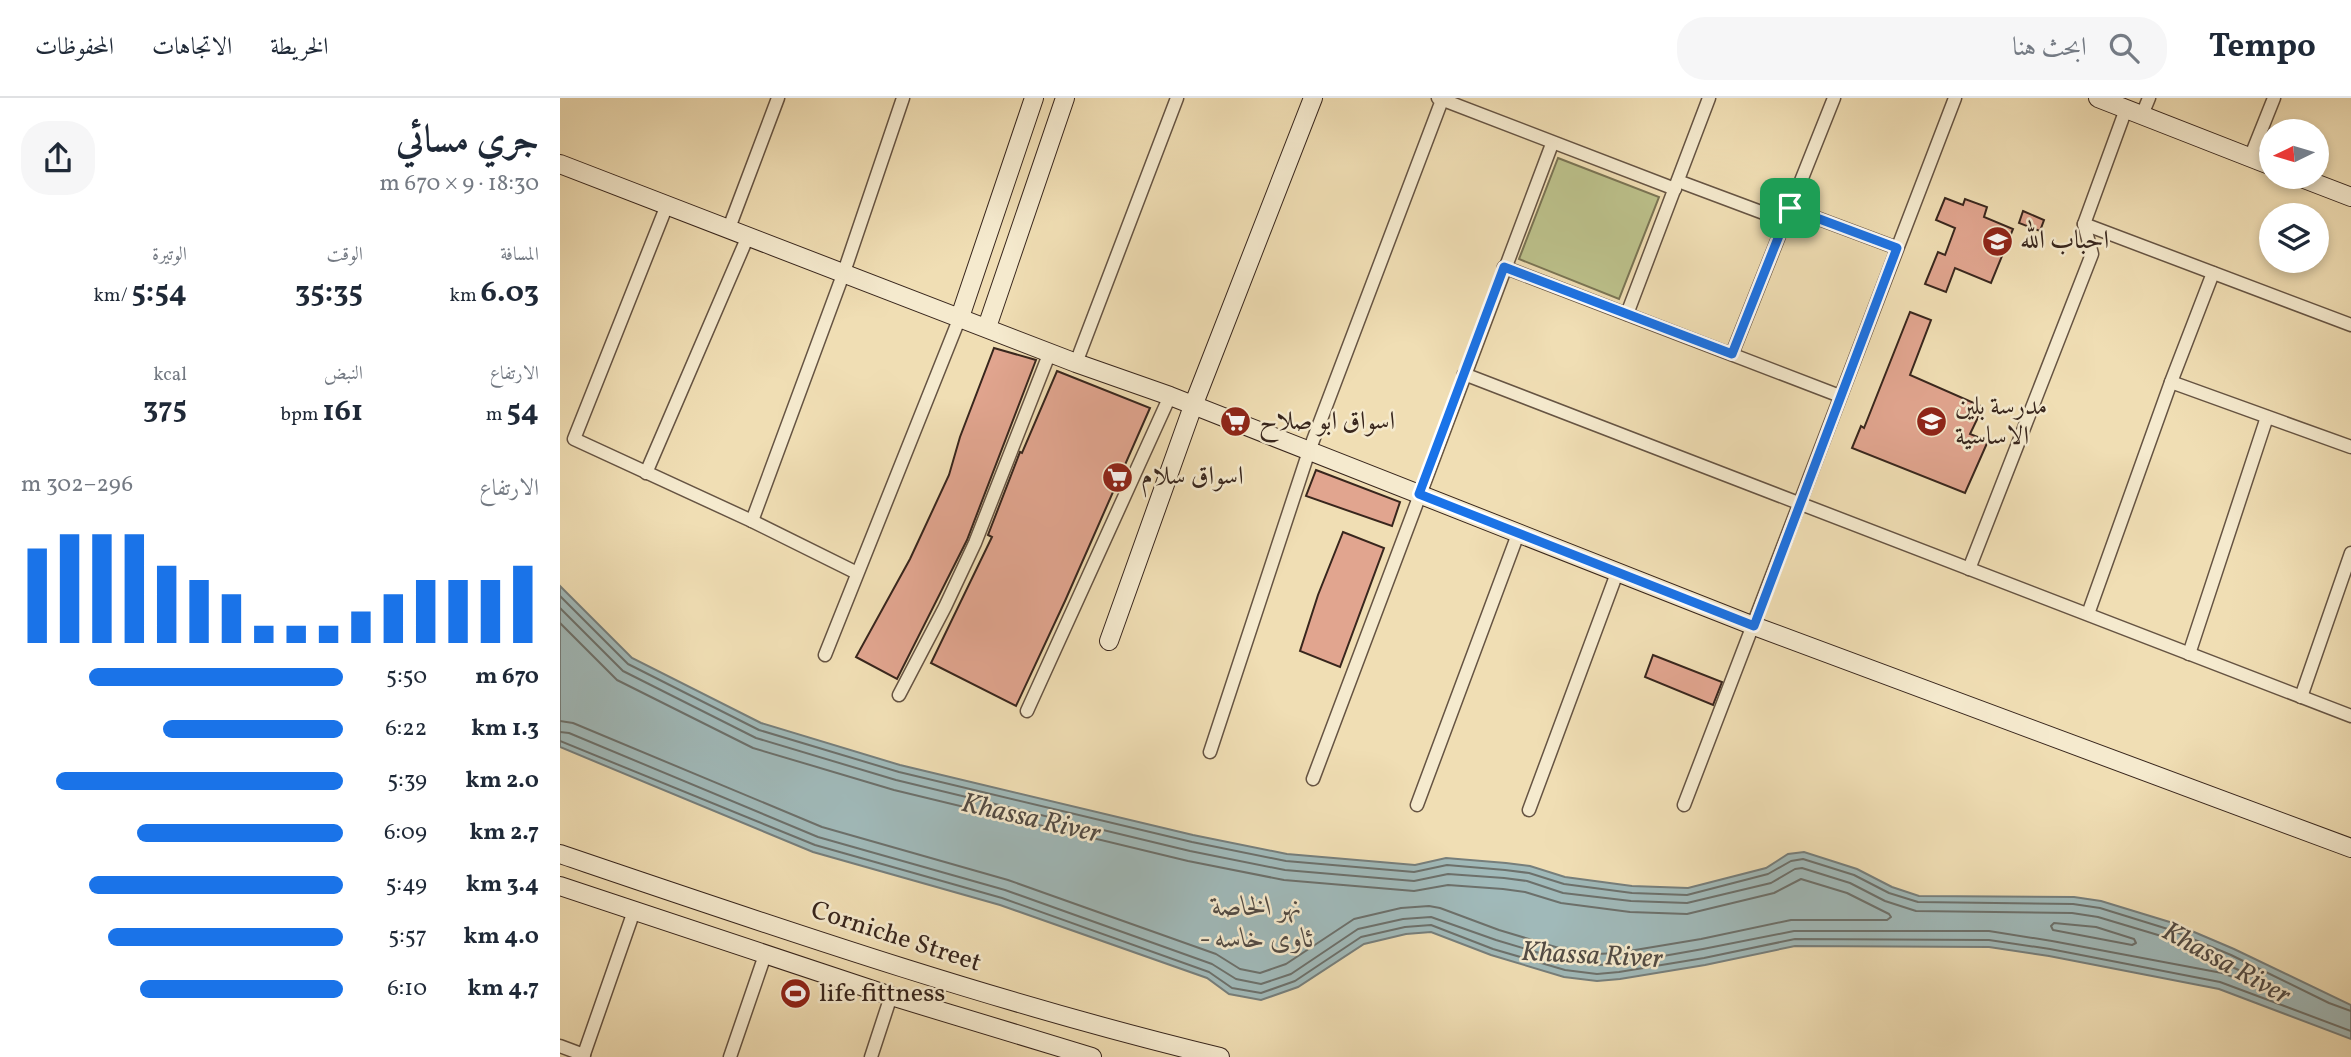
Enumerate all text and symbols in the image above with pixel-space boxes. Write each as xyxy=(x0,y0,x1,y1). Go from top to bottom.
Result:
search box xyxy=(1677,17,2167,80)
text: Tempo xyxy=(2209,25,2316,71)
icon: search xyxy=(2105,29,2143,67)
text: ابحث هنا xyxy=(2012,30,2087,66)
text: المحفوظات xyxy=(35,31,114,65)
text: الاتجاهات xyxy=(152,31,232,65)
text: الخريطة xyxy=(270,31,329,65)
text: جري مسائي xyxy=(396,115,539,168)
north arrow xyxy=(2259,119,2329,189)
map controls xyxy=(2259,119,2329,273)
button: share xyxy=(21,121,95,195)
text: 18:30 · 9 × 670 m xyxy=(380,168,539,200)
pin xyxy=(1760,178,1820,238)
icon: arrive xyxy=(1771,189,1809,227)
button: layers xyxy=(2259,203,2329,273)
place label: احباب الله xyxy=(2020,219,2109,259)
school or university icon: احباب الله xyxy=(1980,224,2014,258)
text: الوتيرة xyxy=(152,242,187,268)
text: الوقت xyxy=(327,242,363,268)
text: المسافة xyxy=(500,242,539,268)
text: 5:54 xyxy=(131,272,187,314)
text: 35:35 xyxy=(295,272,363,314)
text: 6.03 xyxy=(481,272,539,314)
text: /km xyxy=(94,283,131,309)
text: km xyxy=(450,283,481,309)
text: النبض xyxy=(324,361,363,387)
text: الارتفاع xyxy=(490,361,539,387)
text: kcal xyxy=(153,362,187,388)
text: 375 xyxy=(143,388,187,430)
place label: مدرسة بلين الاساسية xyxy=(1955,389,2047,455)
text: 161 xyxy=(322,391,363,433)
text: 54 xyxy=(506,391,539,433)
text: bpm xyxy=(280,402,322,428)
text: m xyxy=(486,402,506,428)
place label: اسواق ابو صلاح xyxy=(1259,404,1395,444)
supermarket icon: اسواق ابو صلاح xyxy=(1219,405,1253,439)
school or university icon: مدرسة بلين الاساسية xyxy=(1915,405,1949,439)
place label: اسواق سلام xyxy=(1141,459,1244,498)
supermarket icon: اسواق سلام xyxy=(1101,460,1135,494)
text: 296–302 m xyxy=(21,469,133,501)
text: الارتفاع xyxy=(479,473,539,505)
text: 5:50 xyxy=(386,661,427,693)
text: 670 m xyxy=(475,661,539,693)
text: 6:22 xyxy=(385,713,427,745)
text: 1.3 km xyxy=(471,713,539,745)
text: 5:39 xyxy=(387,765,427,797)
text: 2.0 km xyxy=(466,765,539,797)
water label: Khassa River xyxy=(958,784,1105,854)
text: 6:09 xyxy=(384,817,427,849)
text: 2.7 km xyxy=(469,817,539,849)
text: 5:49 xyxy=(386,869,427,901)
text: 3.4 km xyxy=(466,869,539,901)
water label: نهر الخاصة - ئاوی خاسە xyxy=(1200,888,1314,959)
street label: Corniche Street xyxy=(806,893,986,981)
water label: Khassa River xyxy=(2155,913,2298,1016)
text: 5:57 xyxy=(388,921,427,953)
text: 4.0 km xyxy=(464,921,539,953)
water label: Khassa River xyxy=(1520,933,1664,979)
text: 6:10 xyxy=(387,973,427,1005)
text: 4.7 km xyxy=(467,973,539,1005)
place label: life fittness xyxy=(819,976,945,1012)
sports icon: life fittness xyxy=(779,977,813,1011)

